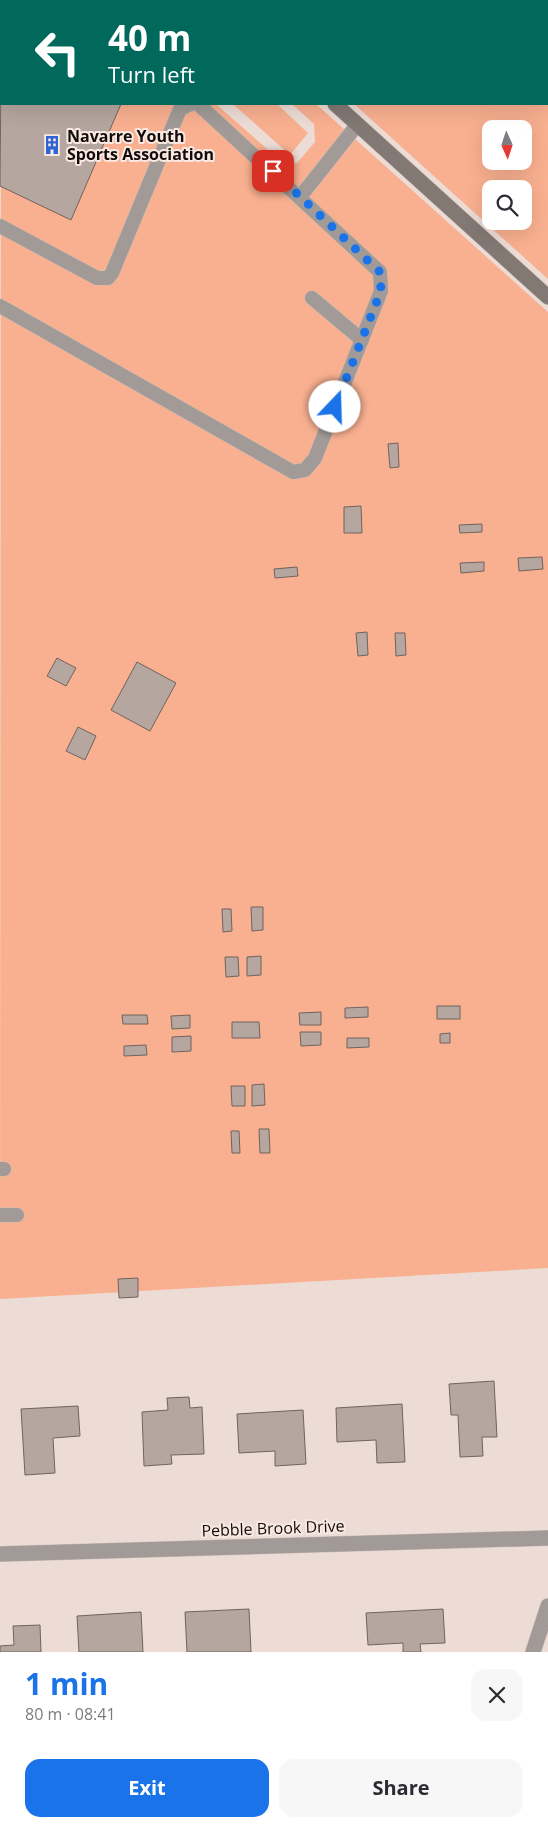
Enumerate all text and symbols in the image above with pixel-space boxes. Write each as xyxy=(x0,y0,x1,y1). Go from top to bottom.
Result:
text: 40 m xyxy=(108,14,191,61)
icon: left xyxy=(25,20,90,85)
text: Turn left xyxy=(108,59,195,89)
north arrow xyxy=(482,120,532,170)
map controls xyxy=(482,120,532,230)
place label: Navarre Youth Sports Association xyxy=(67,125,214,165)
building icon: Navarre Youth Sports Association xyxy=(41,134,63,156)
pin xyxy=(252,150,294,192)
icon: arrive xyxy=(259,157,287,185)
button: search xyxy=(482,180,532,230)
position arrow xyxy=(308,380,360,432)
street label: Pebble Brook Drive xyxy=(201,1515,345,1541)
text: 1 min xyxy=(25,1663,108,1704)
button: close xyxy=(471,1669,523,1721)
text: 80 m · 08:41 xyxy=(25,1703,116,1725)
button: Exit xyxy=(25,1759,269,1817)
button: Share xyxy=(279,1759,523,1817)

